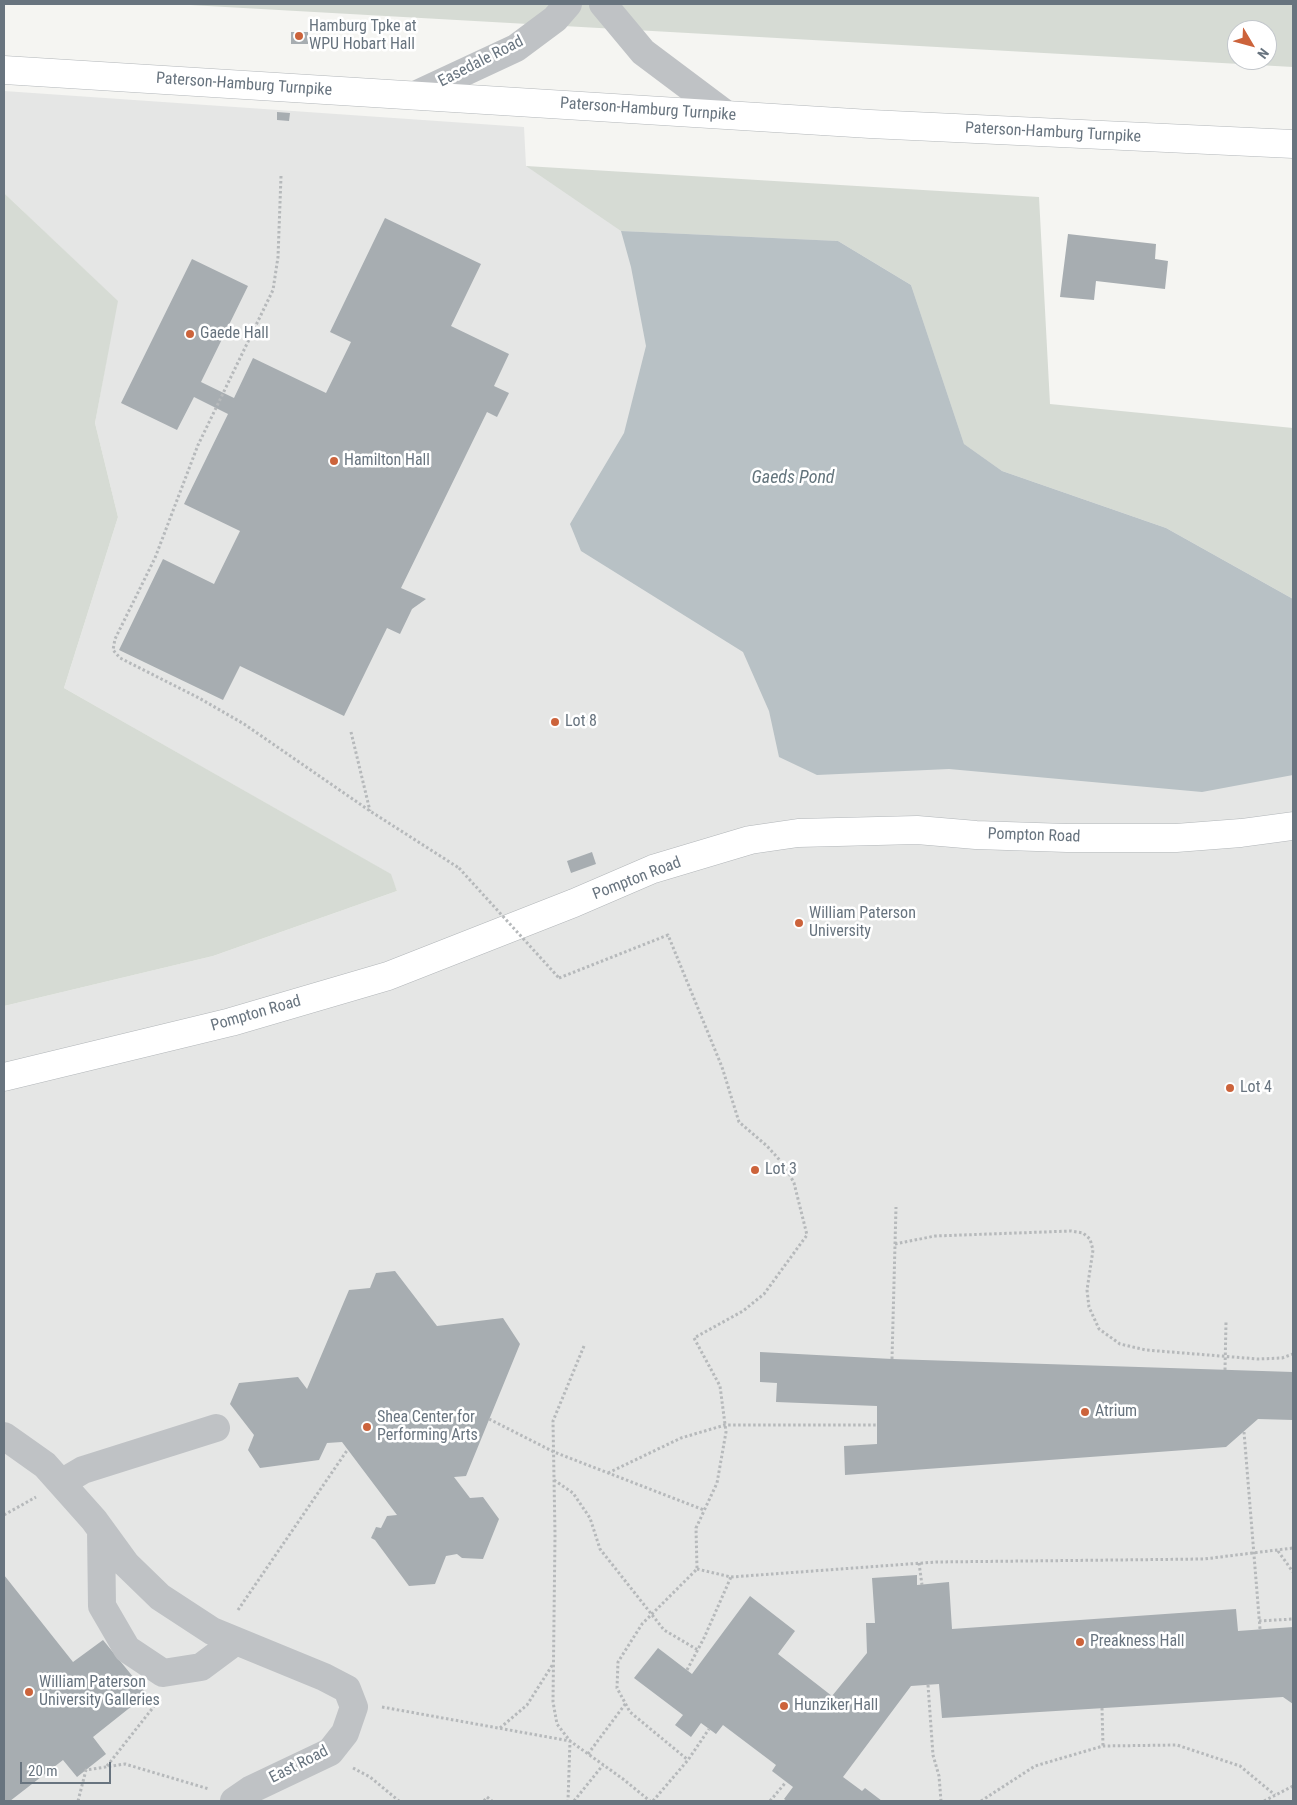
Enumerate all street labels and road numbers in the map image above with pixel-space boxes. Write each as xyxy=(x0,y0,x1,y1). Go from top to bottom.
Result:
street label: Easedale Road xyxy=(435,32,527,92)
street label: Paterson-Hamburg Turnpike xyxy=(155,69,333,101)
street label: Paterson-Hamburg Turnpike xyxy=(559,94,737,126)
street label: Paterson-Hamburg Turnpike xyxy=(965,119,1141,147)
street label: Pompton Road xyxy=(987,825,1081,847)
street label: Pompton Road xyxy=(590,853,684,905)
street label: Pompton Road xyxy=(209,992,303,1036)
street label: East Road xyxy=(266,1742,332,1788)

